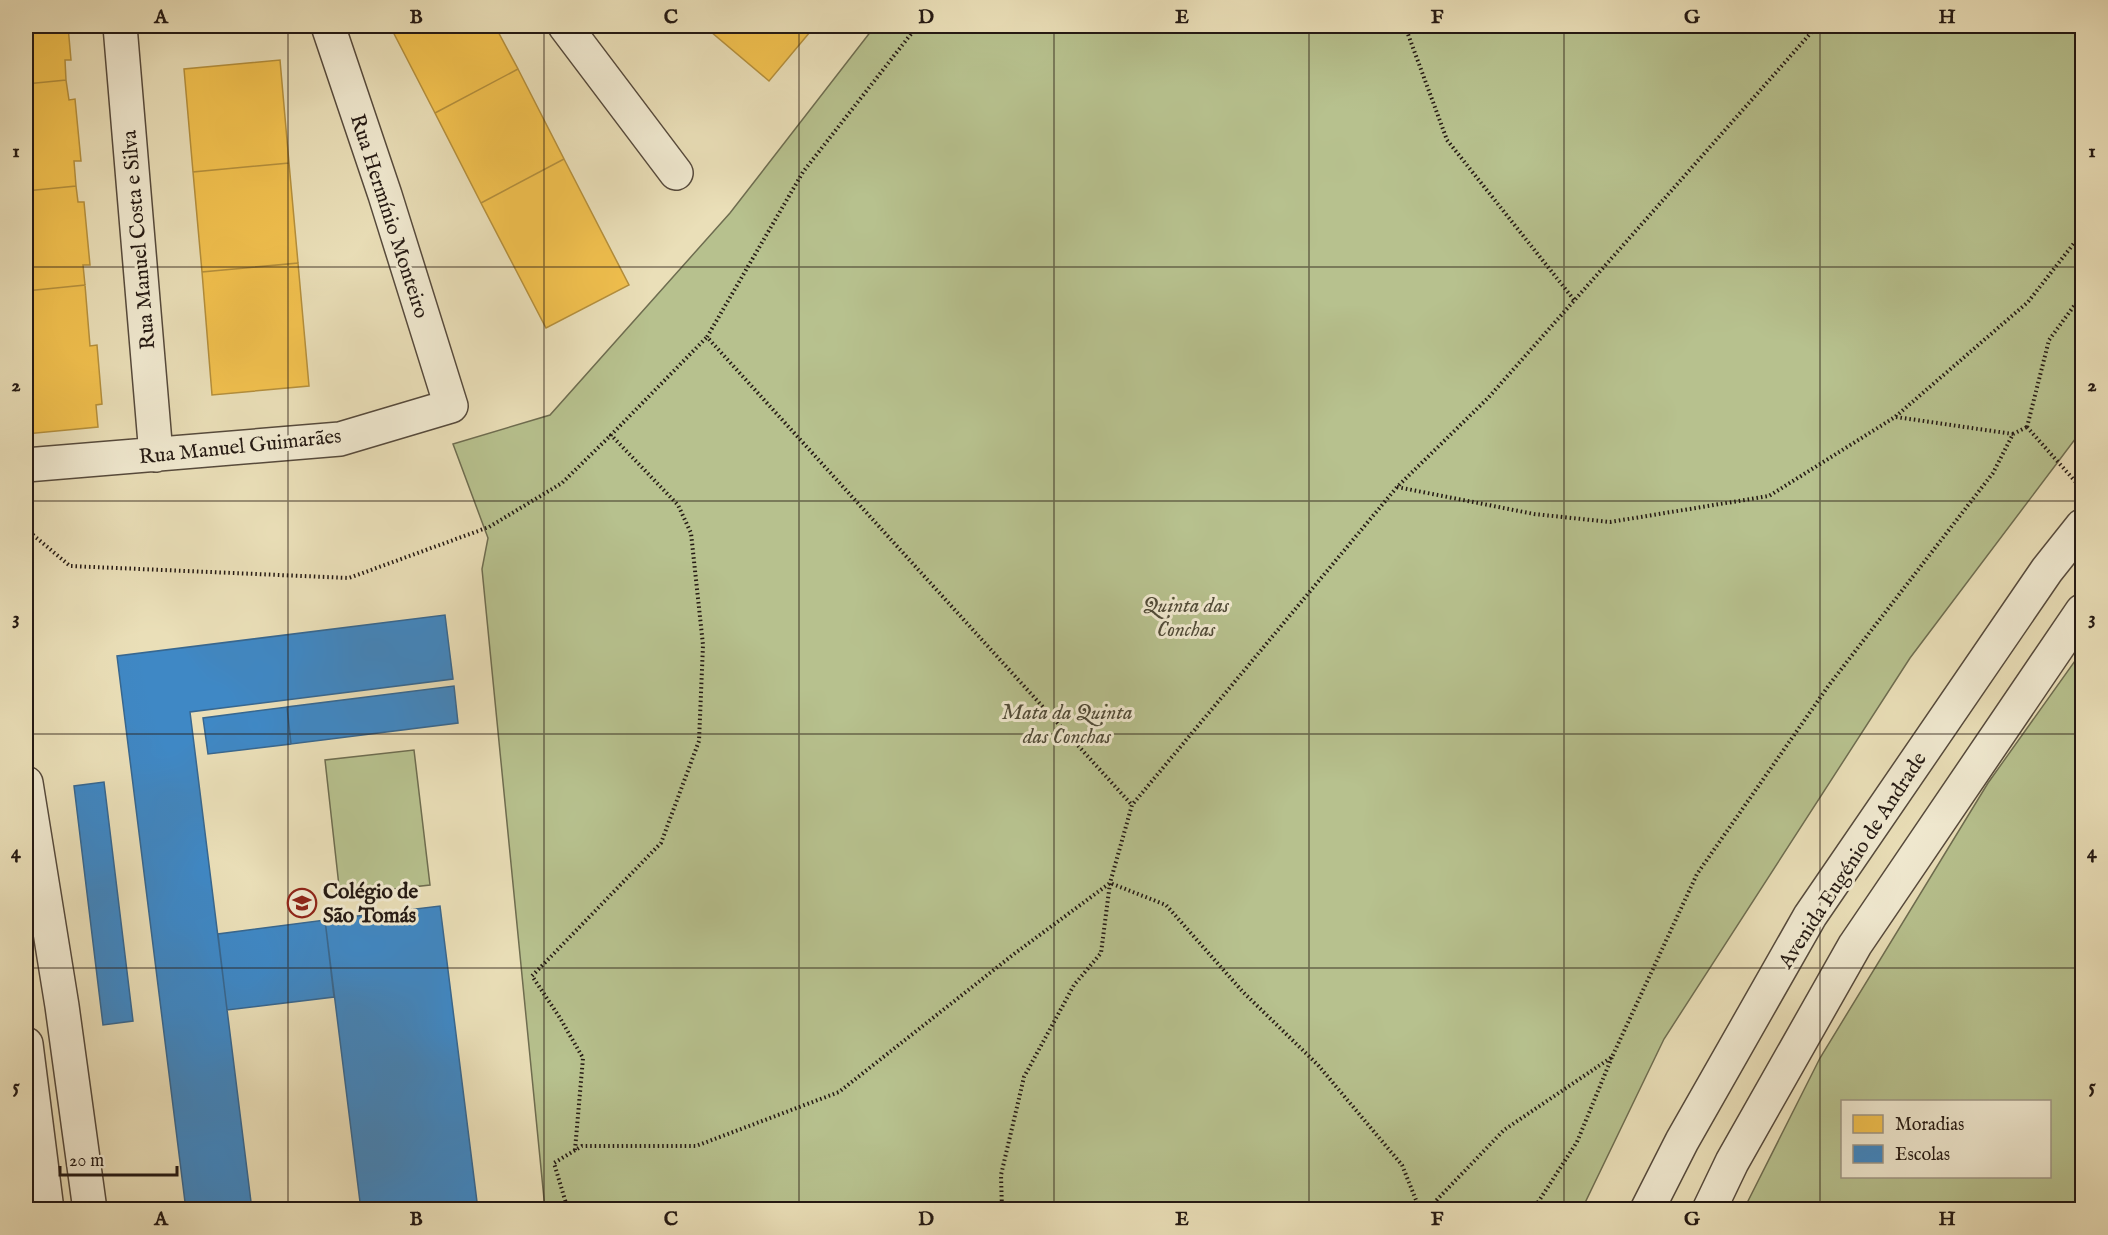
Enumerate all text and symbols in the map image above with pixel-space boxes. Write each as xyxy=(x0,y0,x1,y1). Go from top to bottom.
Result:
text: A xyxy=(153,5,169,30)
text: B xyxy=(409,5,423,30)
text: C xyxy=(664,5,678,30)
text: D xyxy=(918,5,934,30)
text: E xyxy=(1175,5,1189,30)
text: F xyxy=(1431,5,1444,30)
text: G xyxy=(1684,5,1701,30)
text: H xyxy=(1938,5,1956,30)
street label: Rua Hermínio Monteiro xyxy=(343,111,434,322)
street label: Rua Manuel Costa e Silva xyxy=(116,128,163,351)
text: 1 xyxy=(12,139,20,164)
text: 1 xyxy=(2088,139,2096,164)
text: 2 xyxy=(11,373,21,398)
text: 2 xyxy=(2087,373,2097,398)
street label: Rua Manuel Guimarães xyxy=(138,423,343,472)
park label: Quinta das Conchas xyxy=(1143,593,1230,644)
text: 3 xyxy=(12,606,20,631)
text: 3 xyxy=(2088,606,2096,631)
park label: Mata da Quinta das Conchas xyxy=(1001,700,1133,751)
street label: Avenida Eugénio de Andrade xyxy=(1773,747,1934,975)
text: 4 xyxy=(11,840,22,865)
text: 4 xyxy=(2087,840,2098,865)
place label: Colégio de São Tomás xyxy=(323,879,419,930)
school or university icon: Colégio de São Tomás xyxy=(286,887,318,919)
text: 5 xyxy=(12,1074,20,1099)
text: 5 xyxy=(2088,1074,2096,1099)
legend xyxy=(1841,1100,2051,1178)
text: Moradias xyxy=(1895,1114,1964,1137)
scale bar xyxy=(60,1139,177,1177)
text: Escolas xyxy=(1895,1144,1950,1167)
text: 20 m xyxy=(69,1150,104,1173)
text: A xyxy=(153,1207,169,1232)
text: B xyxy=(409,1207,423,1232)
text: C xyxy=(664,1207,678,1232)
text: D xyxy=(918,1207,934,1232)
text: E xyxy=(1175,1207,1189,1232)
text: F xyxy=(1431,1207,1444,1232)
text: G xyxy=(1684,1207,1701,1232)
text: H xyxy=(1938,1207,1956,1232)

